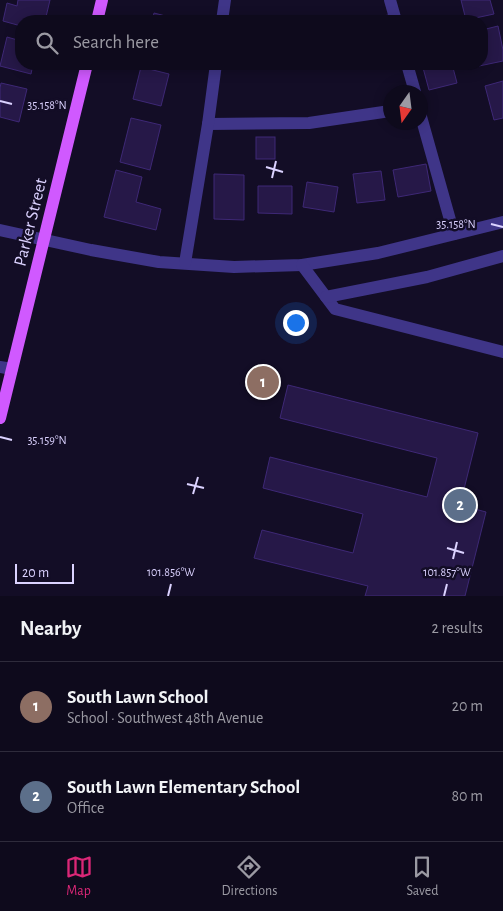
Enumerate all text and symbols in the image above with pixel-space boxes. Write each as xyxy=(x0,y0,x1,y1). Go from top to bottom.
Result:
search box xyxy=(15,15,488,70)
icon: search xyxy=(33,29,61,57)
text: Search here xyxy=(73,33,159,52)
north arrow xyxy=(383,85,428,130)
text: 35.158°N xyxy=(27,99,67,111)
street label: Parker Street xyxy=(11,176,51,268)
text: 35.158°N xyxy=(436,218,476,230)
your location xyxy=(283,310,309,336)
pin: 1 xyxy=(247,363,279,401)
text: 35.159°N xyxy=(27,434,67,446)
pin: 2 xyxy=(444,486,476,524)
scale bar xyxy=(15,561,74,584)
text: 20 m xyxy=(22,566,49,580)
text: 101.856°W xyxy=(147,566,195,578)
text: 101.857°W xyxy=(423,566,471,578)
text: Nearby xyxy=(20,618,81,639)
text: 2 results xyxy=(431,620,483,636)
text: South Lawn School xyxy=(67,688,209,707)
text: 1 xyxy=(33,698,39,714)
text: 20 m xyxy=(452,698,483,714)
text: School · Southwest 48th Avenue xyxy=(67,710,263,726)
text: South Lawn Elementary School xyxy=(67,778,300,797)
text: 2 xyxy=(32,788,40,804)
text: 80 m xyxy=(452,788,483,804)
text: Office xyxy=(67,800,104,816)
tab: Map xyxy=(65,853,93,900)
tab: Directions xyxy=(222,853,277,900)
tab: Saved xyxy=(406,853,438,900)

